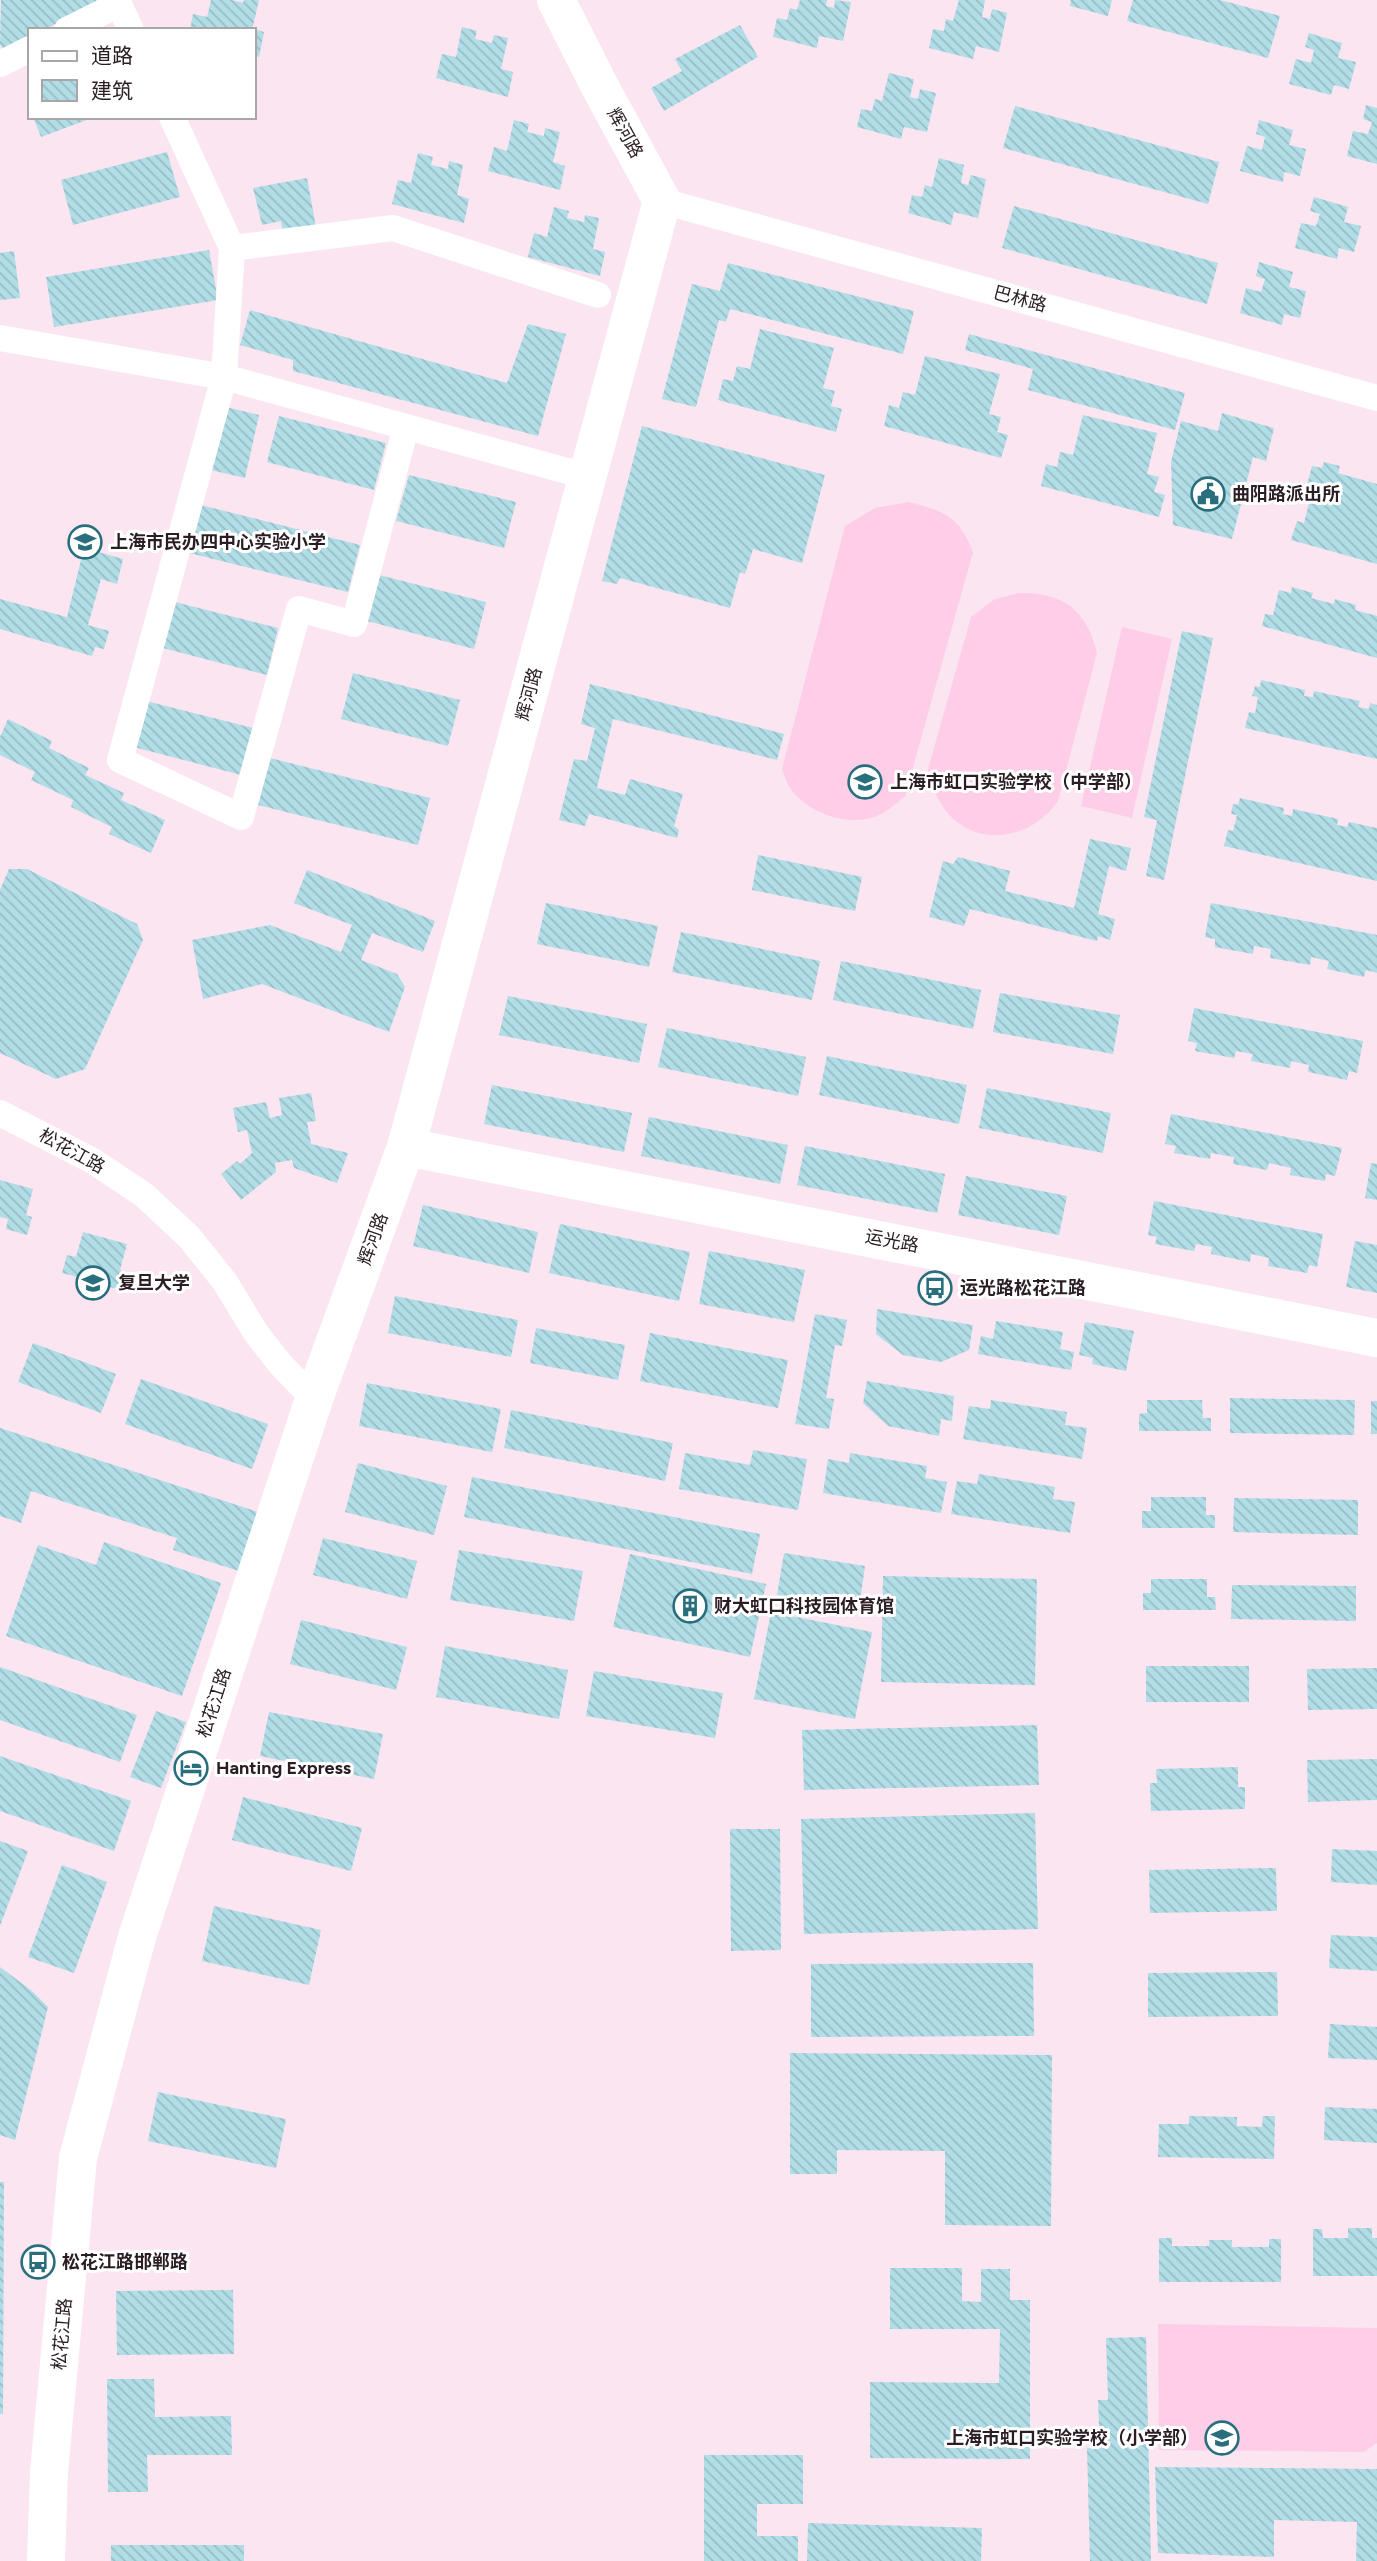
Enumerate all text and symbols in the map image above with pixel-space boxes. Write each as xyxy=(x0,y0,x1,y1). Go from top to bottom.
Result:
legend xyxy=(28,28,256,119)
text: 道路 xyxy=(91,43,133,68)
text: 建筑 xyxy=(91,78,133,103)
street label: 辉河路 xyxy=(602,104,648,162)
street label: 巴林路 xyxy=(991,281,1049,317)
public building icon: 曲阳路派出所 xyxy=(1189,475,1227,513)
place label: 曲阳路派出所 xyxy=(1232,483,1340,505)
school or university icon: 上海市民办四中心实验小学 xyxy=(66,523,104,561)
place label: 上海市民办四中心实验小学 xyxy=(110,531,326,553)
street label: 辉河路 xyxy=(511,665,547,723)
school or university icon: 上海市虹口实验学校（中学部） xyxy=(846,763,884,801)
place label: 上海市虹口实验学校（中学部） xyxy=(890,771,1142,793)
street label: 松花江路 xyxy=(35,1124,109,1178)
street label: 辉河路 xyxy=(353,1210,393,1268)
street label: 运光路 xyxy=(863,1225,921,1257)
school or university icon: 复旦大学 xyxy=(74,1264,112,1302)
bus stop icon: 运光路松花江路 xyxy=(916,1269,954,1307)
place label: 复旦大学 xyxy=(118,1272,190,1294)
place label: 运光路松花江路 xyxy=(960,1277,1086,1299)
building icon: 财大虹口科技园体育馆 xyxy=(671,1587,709,1625)
place label: 财大虹口科技园体育馆 xyxy=(714,1595,894,1617)
street label: 松花江路 xyxy=(192,1665,236,1741)
hotel icon: Hanting Express xyxy=(172,1749,210,1787)
place label: Hanting Express xyxy=(216,1757,352,1779)
bus stop icon: 松花江路邯郸路 xyxy=(19,2243,57,2281)
place label: 松花江路邯郸路 xyxy=(62,2251,188,2273)
street label: 松花江路 xyxy=(48,2297,76,2371)
school or university icon: 上海市虹口实验学校（小学部） xyxy=(1203,2419,1241,2457)
place label: 上海市虹口实验学校（小学部） xyxy=(946,2427,1198,2449)

